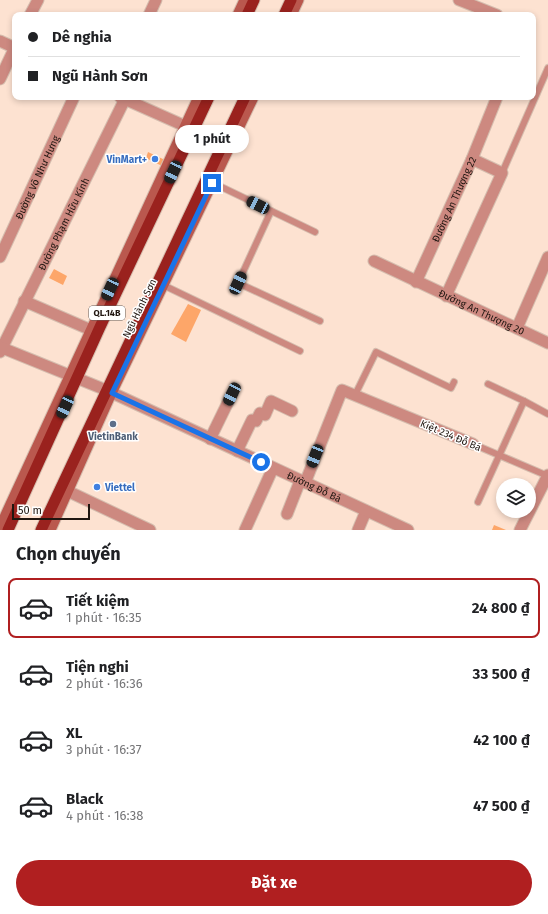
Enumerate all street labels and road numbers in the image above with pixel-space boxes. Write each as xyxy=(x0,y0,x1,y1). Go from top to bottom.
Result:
street label: Đường Võ Như Hưng xyxy=(13,133,63,221)
street label: Đường An Thượng 22 xyxy=(430,155,479,244)
street label: Đường Phạm Hữu Kính xyxy=(36,176,92,273)
street label: Ngũ Hành Sơn xyxy=(120,277,159,340)
street label: Đường An Thượng 20 xyxy=(436,287,526,338)
road number: QL.14B xyxy=(89,306,125,320)
street label: Kiệt 234 Đỗ Bá xyxy=(418,417,483,454)
street label: Đường Đỗ Bá xyxy=(285,470,343,505)

